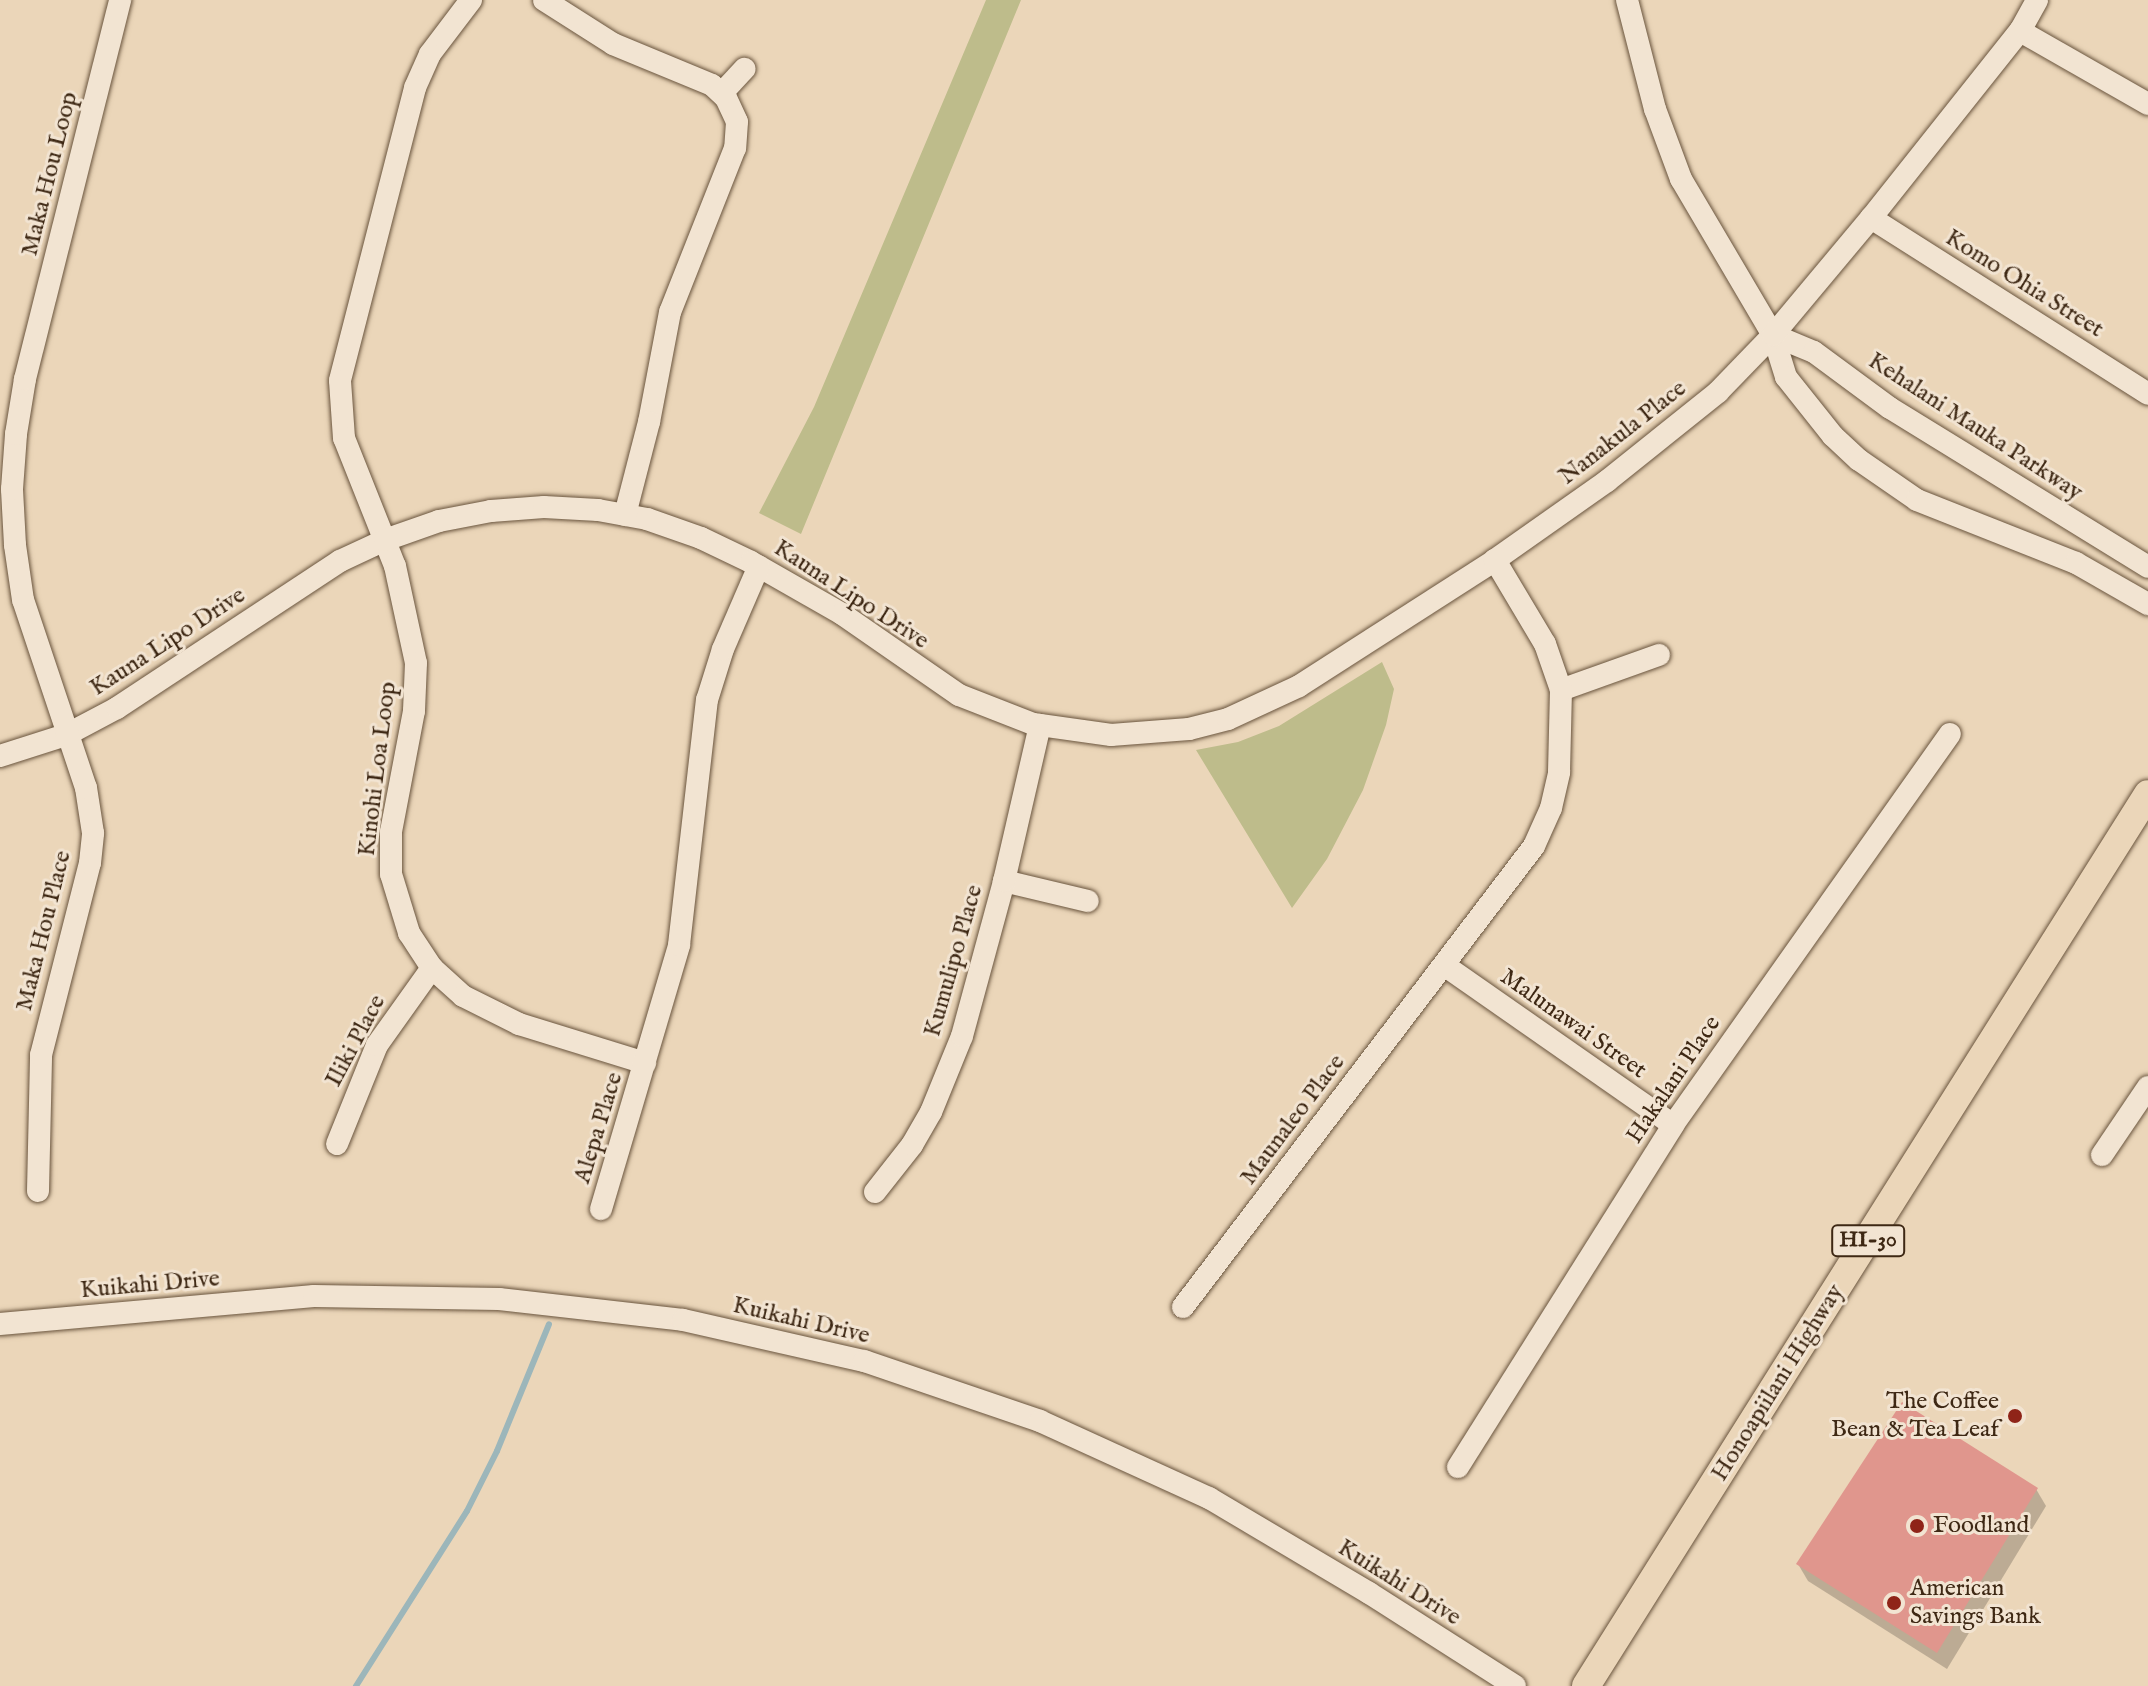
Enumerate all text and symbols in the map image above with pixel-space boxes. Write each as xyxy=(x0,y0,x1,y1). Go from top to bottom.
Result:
street label: Maka Hou Loop xyxy=(16,89,84,259)
street label: Komo Ohia Street xyxy=(1940,224,2108,344)
street label: Kehalani Mauka Parkway xyxy=(1862,347,2088,507)
street label: Nanakula Place xyxy=(1554,374,1692,492)
street label: Kauna Lipo Drive xyxy=(768,534,934,656)
street label: Kauna Lipo Drive xyxy=(85,581,251,703)
street label: Kinohi Loa Loop xyxy=(353,680,403,858)
street label: Maka Hou Place xyxy=(10,848,78,1014)
street label: Kumulipo Place xyxy=(919,882,989,1040)
street label: Malunawai Street xyxy=(1494,963,1652,1085)
street label: Iliki Place xyxy=(320,990,392,1092)
street label: Hakalani Place xyxy=(1621,1011,1727,1149)
street label: Maunaleo Place xyxy=(1234,1049,1352,1191)
street label: Alepa Place xyxy=(568,1069,630,1187)
road number: HI-30 xyxy=(1830,1223,1906,1259)
street label: Kuikahi Drive xyxy=(79,1265,221,1305)
street label: Honoapiilani Highway xyxy=(1706,1279,1850,1487)
street label: Kuikahi Drive xyxy=(730,1291,872,1351)
place label: The Coffee Bean & Tea Leaf xyxy=(1831,1388,1999,1444)
marker: The Coffee Bean & Tea Leaf xyxy=(2006,1407,2024,1425)
place label: Foodland xyxy=(1933,1512,2029,1540)
marker: Foodland xyxy=(1908,1517,1926,1535)
street label: Kuikahi Drive xyxy=(1332,1534,1466,1632)
place label: American Savings Bank xyxy=(1910,1575,2041,1631)
marker: American Savings Bank xyxy=(1885,1594,1903,1612)

